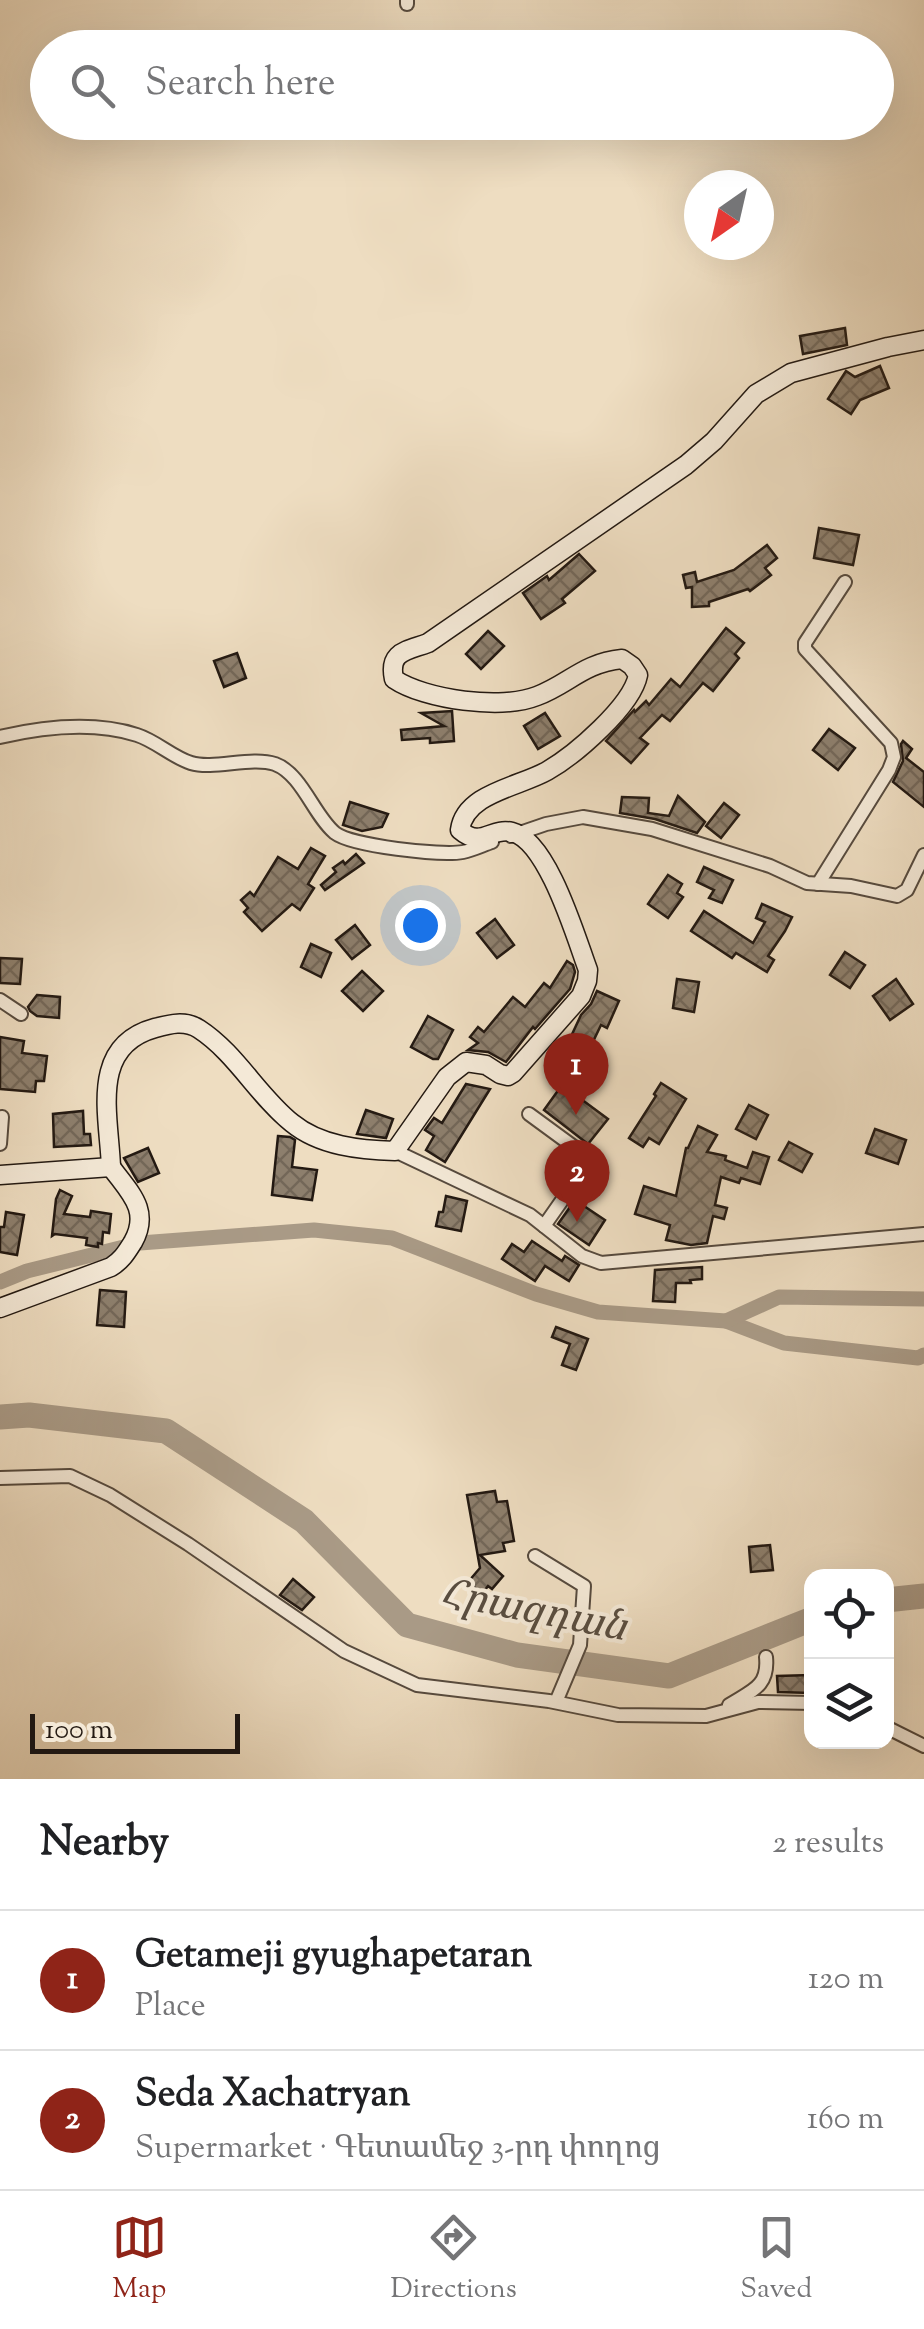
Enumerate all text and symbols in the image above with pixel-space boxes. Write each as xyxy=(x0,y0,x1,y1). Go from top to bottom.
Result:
search box xyxy=(30,30,894,140)
icon: search xyxy=(65,58,120,113)
text: Search here xyxy=(145,58,336,112)
north arrow xyxy=(684,170,774,260)
your location xyxy=(395,900,446,951)
pin: 1 xyxy=(544,1032,608,1115)
pin: 2 xyxy=(544,1140,610,1222)
water label: Հրազդան xyxy=(435,1567,633,1659)
map controls xyxy=(804,1569,894,1749)
button: locate xyxy=(804,1569,894,1659)
button: layers xyxy=(804,1659,894,1749)
scale bar xyxy=(30,1709,240,1754)
text: 100 m xyxy=(45,1711,113,1751)
text: Nearby xyxy=(40,1814,169,1874)
text: 2 results xyxy=(772,1821,884,1867)
text: Getameji gyughapetaran xyxy=(135,1930,532,1984)
text: 1 xyxy=(67,1957,78,2003)
text: 120 m xyxy=(808,1957,884,2003)
text: Place xyxy=(135,1984,206,2030)
text: Seda Xachatryan xyxy=(135,2069,411,2123)
text: 2 xyxy=(65,2097,80,2143)
text: 160 m xyxy=(807,2097,884,2143)
text: Supermarket · Գետամեջ 3-րդ փողոց xyxy=(135,2126,661,2172)
tab: Map xyxy=(112,2210,167,2310)
tab: Directions xyxy=(390,2210,517,2310)
tab: Saved xyxy=(740,2210,812,2310)

